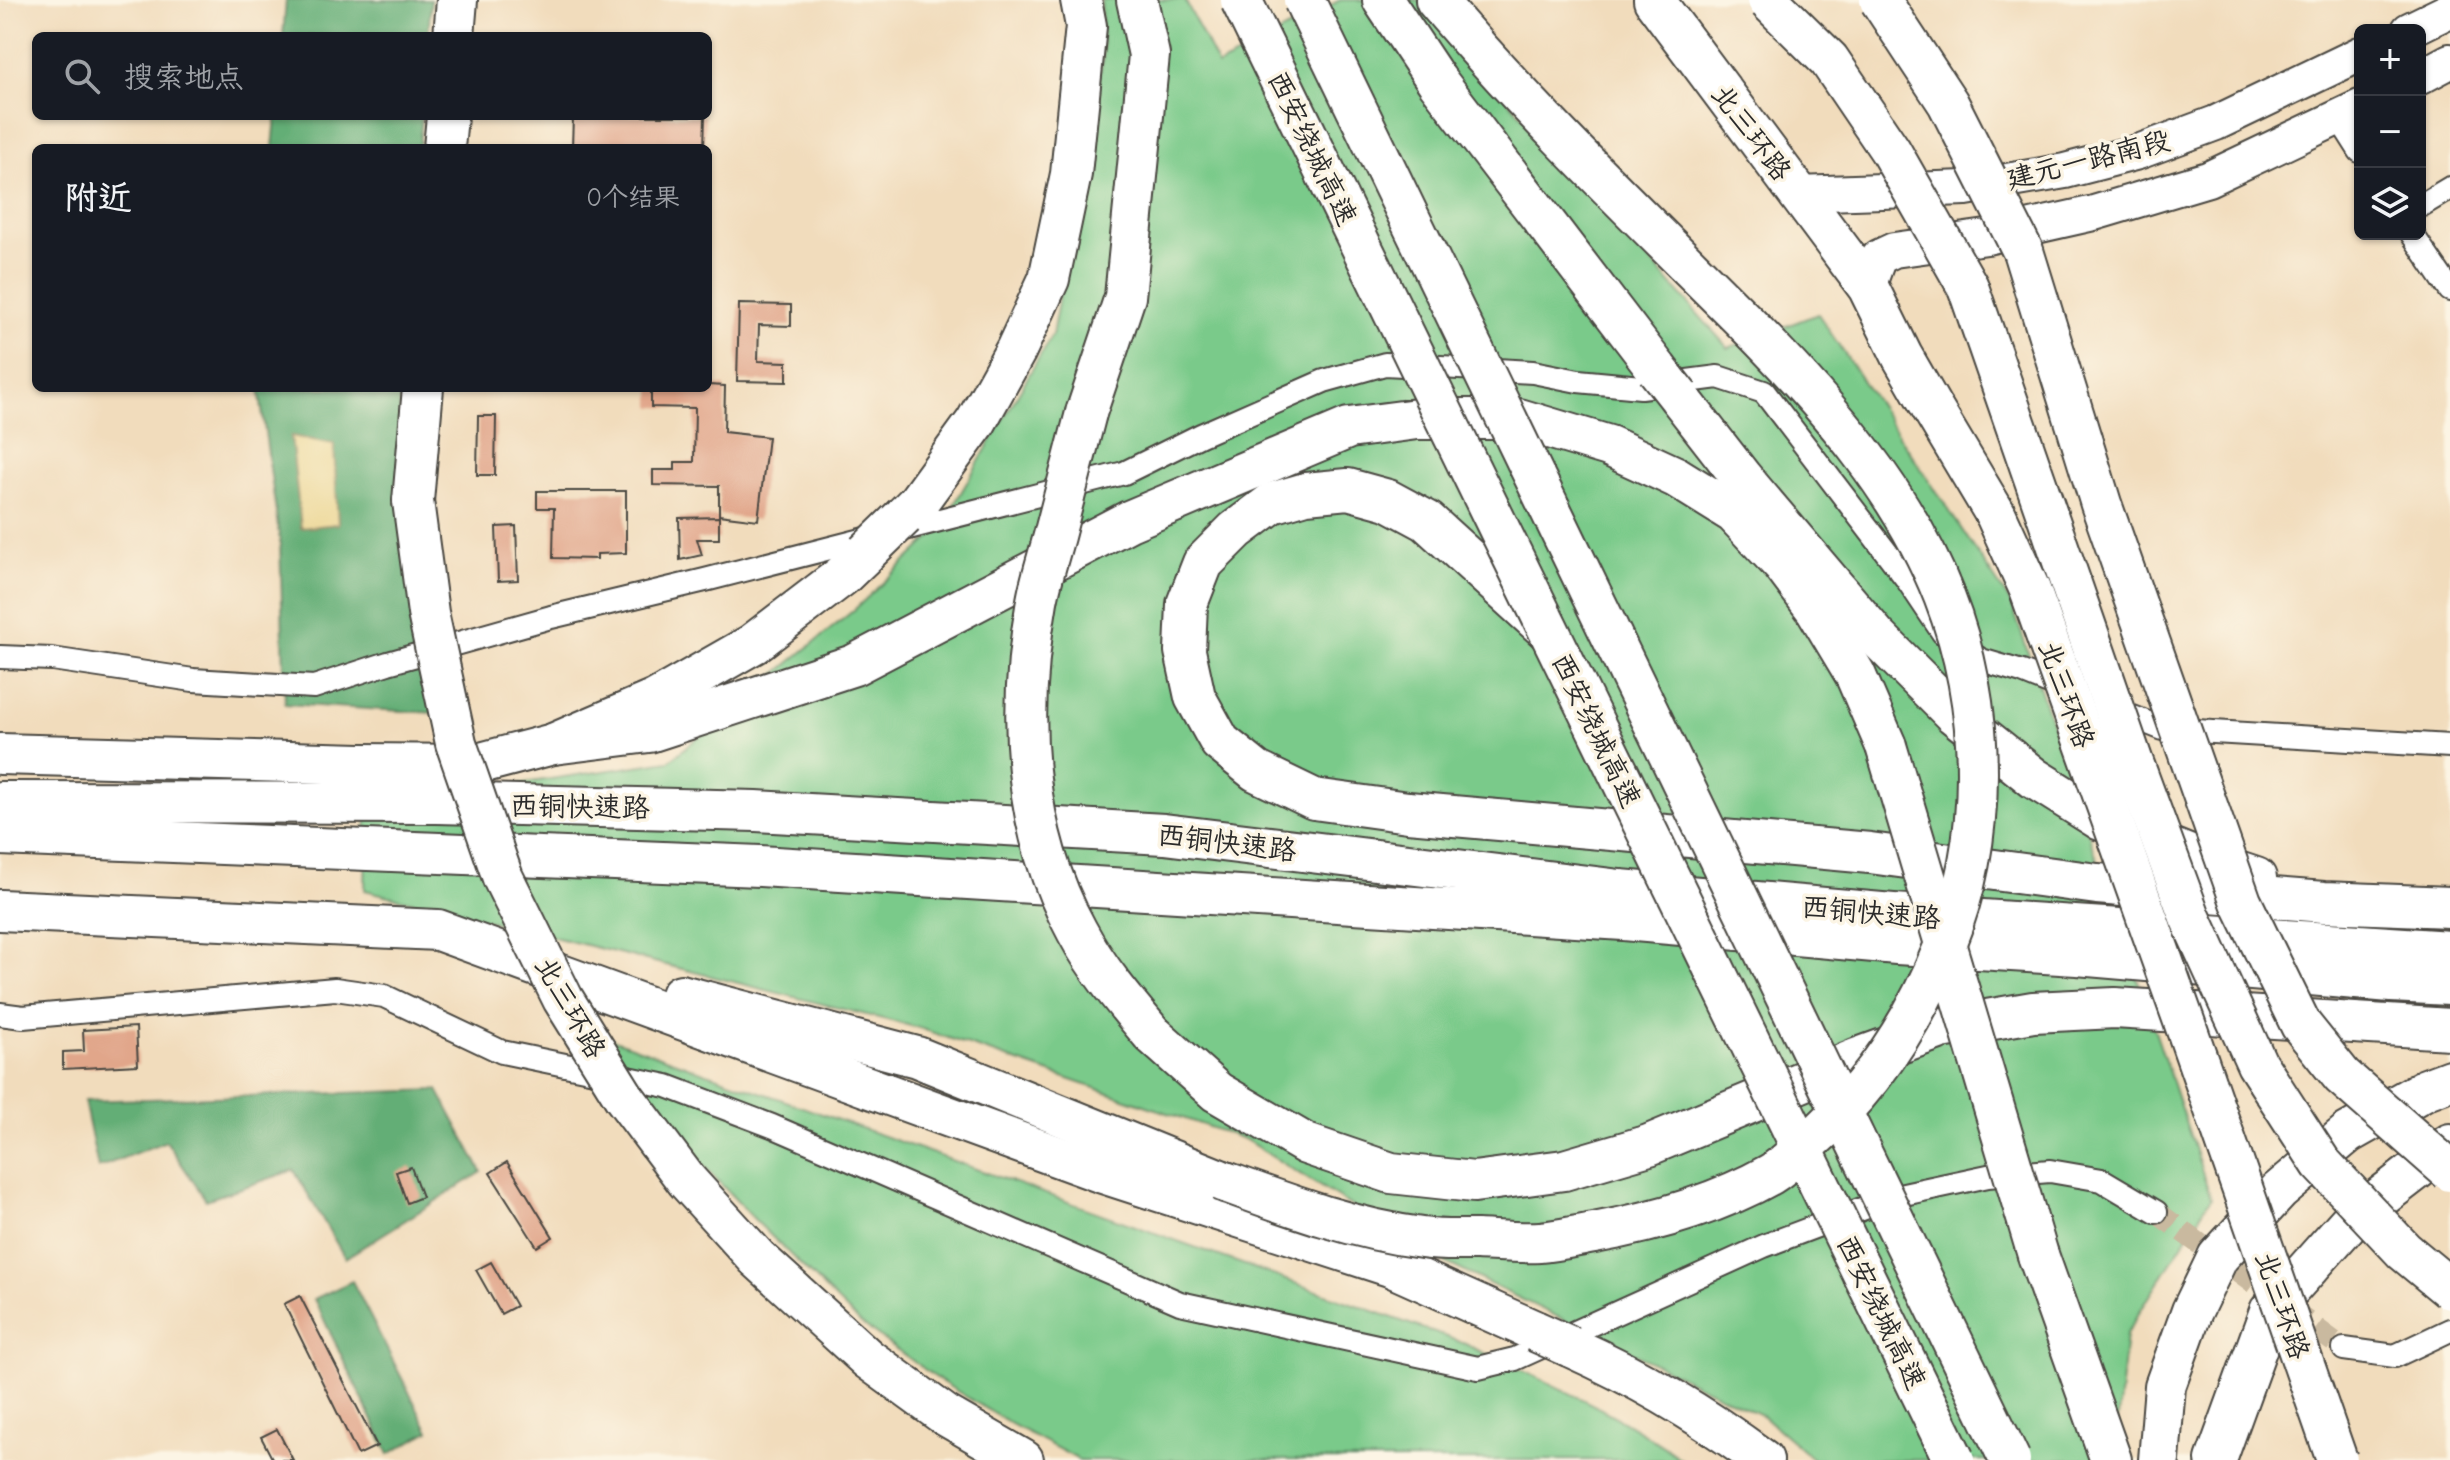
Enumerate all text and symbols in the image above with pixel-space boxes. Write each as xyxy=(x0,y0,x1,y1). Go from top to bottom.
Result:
map controls xyxy=(2354,24,2426,240)
button: + xyxy=(2354,24,2426,96)
search box xyxy=(32,32,712,120)
icon: search xyxy=(60,54,104,98)
text: 搜索地点 xyxy=(124,60,244,95)
street label: 西安绕城高速 xyxy=(1261,66,1363,231)
street label: 北三环路 xyxy=(1705,78,1798,187)
button: − xyxy=(2354,96,2426,168)
street label: 建元一路南段 xyxy=(2003,124,2174,196)
button: layers xyxy=(2354,168,2426,240)
text: 附近 xyxy=(64,178,132,218)
text: 0个结果 xyxy=(586,183,680,213)
street label: 北三环路 xyxy=(2032,636,2100,752)
street label: 西安绕城高速 xyxy=(1545,648,1647,813)
street label: 西铜快速路 xyxy=(510,790,650,824)
street label: 西铜快速路 xyxy=(1155,819,1298,867)
street label: 西铜快速路 xyxy=(1800,891,1942,935)
street label: 北三环路 xyxy=(528,951,612,1064)
street label: 西安绕城高速 xyxy=(1830,1230,1932,1395)
street label: 北三环路 xyxy=(2249,1247,2315,1363)

